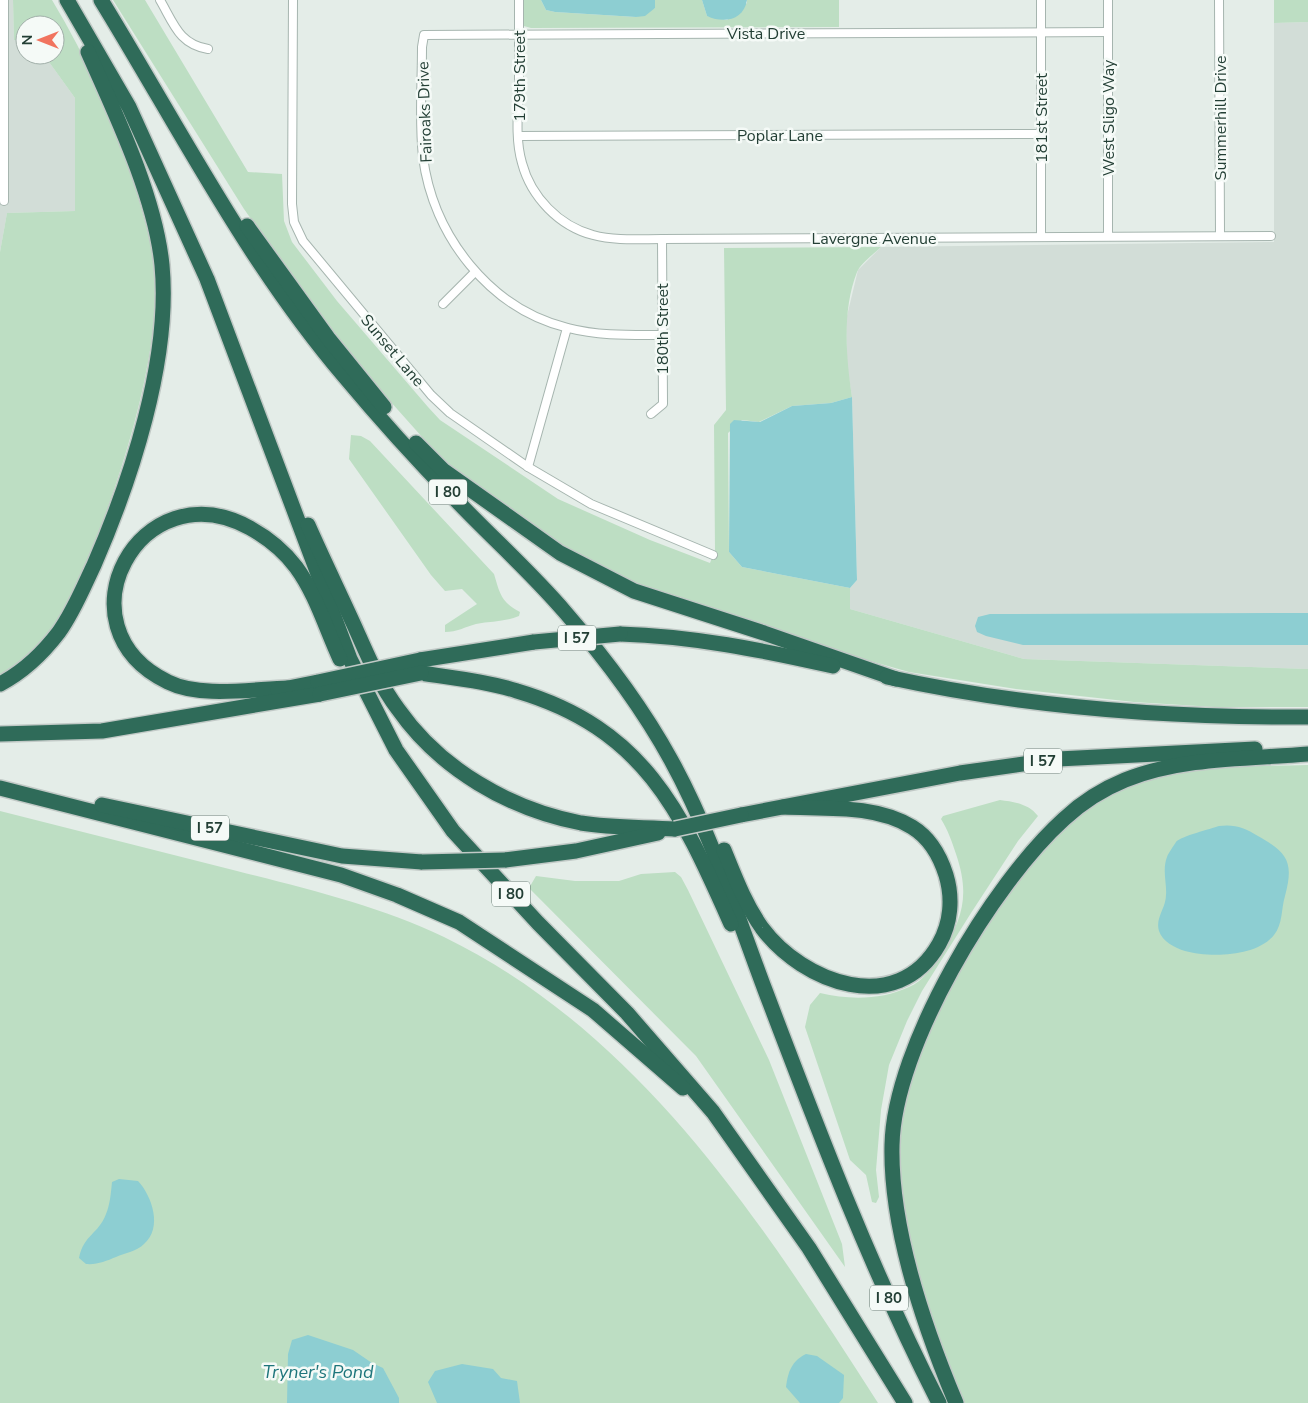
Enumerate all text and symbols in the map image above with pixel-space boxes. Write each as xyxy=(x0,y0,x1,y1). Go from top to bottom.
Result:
north arrow xyxy=(15,15,65,65)
street label: Vista Drive xyxy=(726,23,805,45)
street label: 179th Street xyxy=(509,30,531,122)
text: N xyxy=(18,35,37,45)
street label: Summerhill Drive xyxy=(1210,56,1232,180)
street label: West Sligo Way xyxy=(1098,59,1120,176)
street label: Fairoaks Drive xyxy=(412,61,438,163)
street label: 181st Street xyxy=(1031,73,1053,163)
street label: Poplar Lane xyxy=(737,125,823,147)
street label: Lavergne Avenue xyxy=(812,228,936,250)
street label: 180th Street xyxy=(652,283,674,375)
street label: Sunset Lane xyxy=(355,310,429,392)
road number: I 80 xyxy=(429,480,467,504)
road number: I 57 xyxy=(558,626,596,650)
road number: I 57 xyxy=(1024,748,1062,774)
road number: I 57 xyxy=(191,816,229,840)
road number: I 80 xyxy=(492,882,530,906)
road number: I 80 xyxy=(870,1286,908,1310)
water label: Tryner's Pond xyxy=(263,1360,374,1384)

